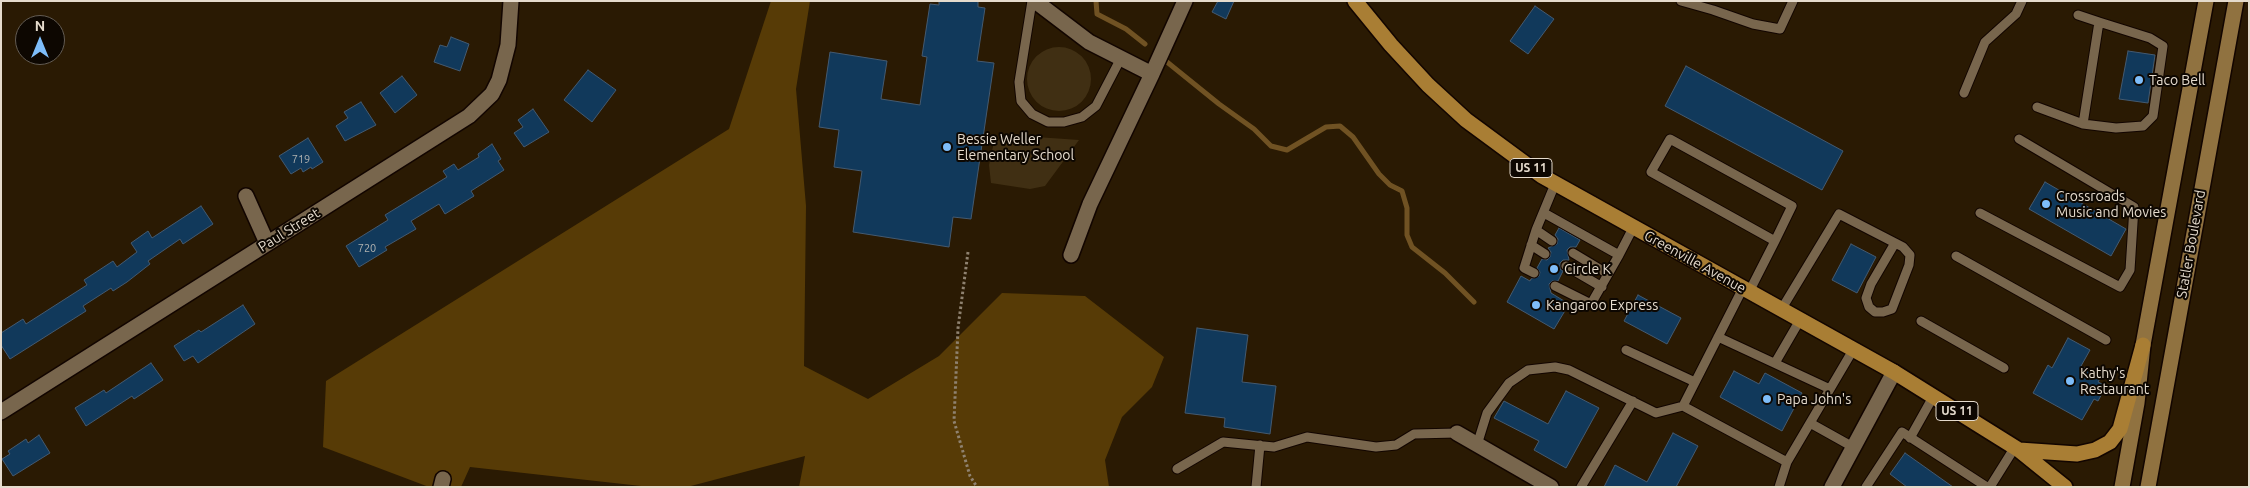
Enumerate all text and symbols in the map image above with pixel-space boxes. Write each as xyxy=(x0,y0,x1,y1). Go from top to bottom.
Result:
north arrow xyxy=(15,15,65,65)
text: N xyxy=(35,18,45,34)
place label: Taco Bell xyxy=(2149,72,2205,88)
marker: Taco Bell xyxy=(2133,74,2145,86)
place label: Bessie Weller Elementary School xyxy=(957,131,1074,164)
marker: Bessie Weller Elementary School xyxy=(941,141,953,153)
house number: 719 xyxy=(292,152,310,166)
road number: US 11 xyxy=(1510,158,1552,178)
place label: Crossroads Music and Movies xyxy=(2056,188,2166,220)
street label: Statler Boulevard xyxy=(2173,189,2209,299)
marker: Crossroads Music and Movies xyxy=(2040,198,2052,210)
street label: Paul Street xyxy=(255,204,323,256)
street label: Greenville Avenue xyxy=(1641,227,1749,297)
house number: 720 xyxy=(358,241,376,255)
place label: Circle K xyxy=(1564,261,1611,277)
marker: Circle K xyxy=(1548,263,1560,275)
place label: Kangaroo Express xyxy=(1546,297,1658,313)
marker: Kangaroo Express xyxy=(1530,299,1542,311)
place label: Kathy's Restaurant xyxy=(2080,365,2149,398)
marker: Kathy's Restaurant xyxy=(2064,375,2076,387)
place label: Papa John's xyxy=(1777,391,1851,407)
marker: Papa John's xyxy=(1761,393,1773,405)
road number: US 11 xyxy=(1936,402,1978,421)

